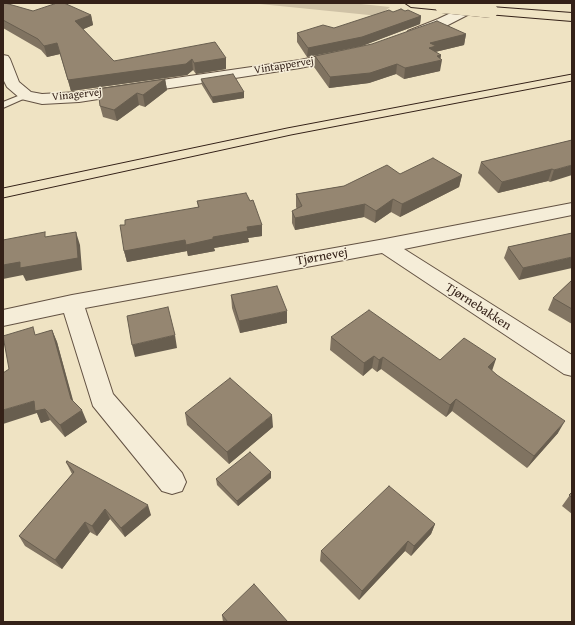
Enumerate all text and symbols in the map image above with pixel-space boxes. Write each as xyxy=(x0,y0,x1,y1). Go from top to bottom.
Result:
street label: Vintappervej xyxy=(253,55,315,77)
street label: Vinagervej xyxy=(51,86,103,104)
street label: Tjørnevej xyxy=(295,245,349,269)
street label: Tjørnebakken xyxy=(442,280,514,334)

